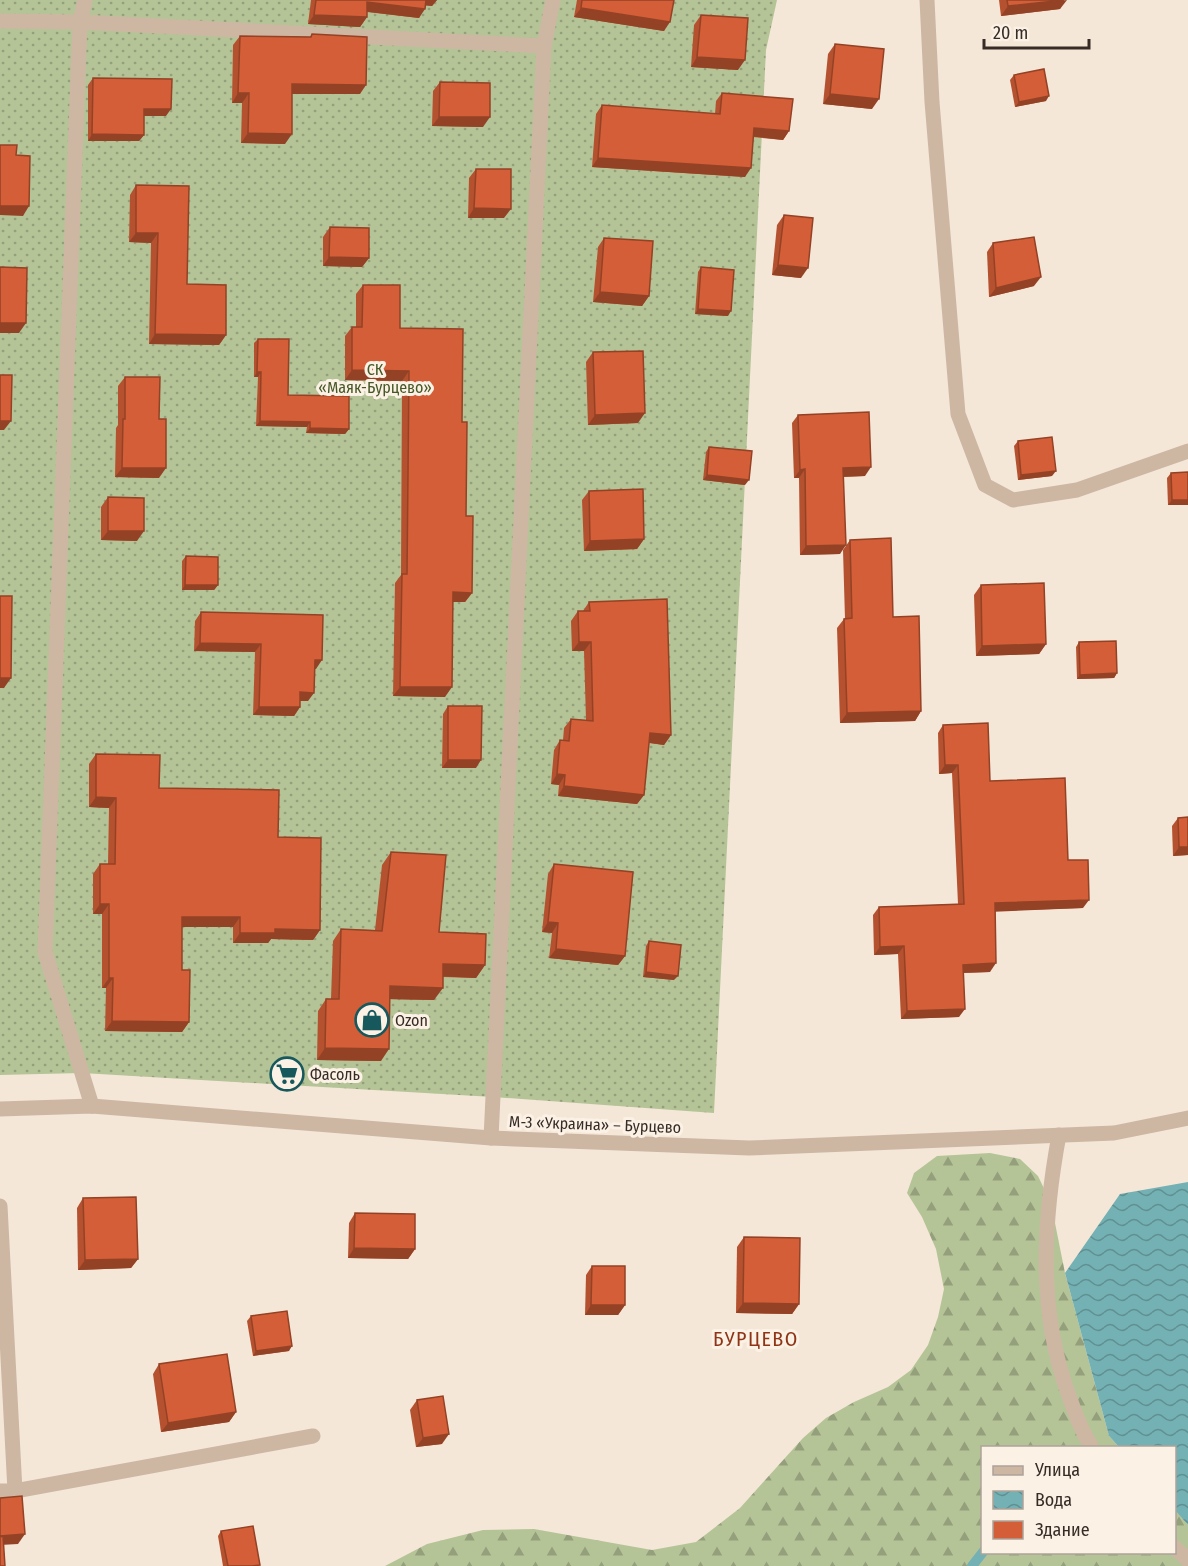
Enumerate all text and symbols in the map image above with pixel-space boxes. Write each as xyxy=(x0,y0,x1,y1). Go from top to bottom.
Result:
scale bar xyxy=(984,12,1089,50)
text: 20 m xyxy=(993,22,1028,44)
park label: СК «Маяк-Бурцево» xyxy=(318,360,432,397)
shop icon: Ozon xyxy=(354,1002,390,1038)
place label: Ozon xyxy=(395,1011,428,1030)
supermarket icon: Фасоль xyxy=(269,1056,305,1092)
place label: Фасоль xyxy=(310,1065,360,1084)
street label: М-3 «Украина» – Бурцево xyxy=(509,1112,681,1137)
district label: БУРЦЕВО xyxy=(713,1327,799,1351)
legend xyxy=(981,1446,1176,1554)
text: Улица xyxy=(1034,1459,1080,1481)
text: Вода xyxy=(1035,1489,1072,1511)
text: Здание xyxy=(1035,1519,1090,1541)

